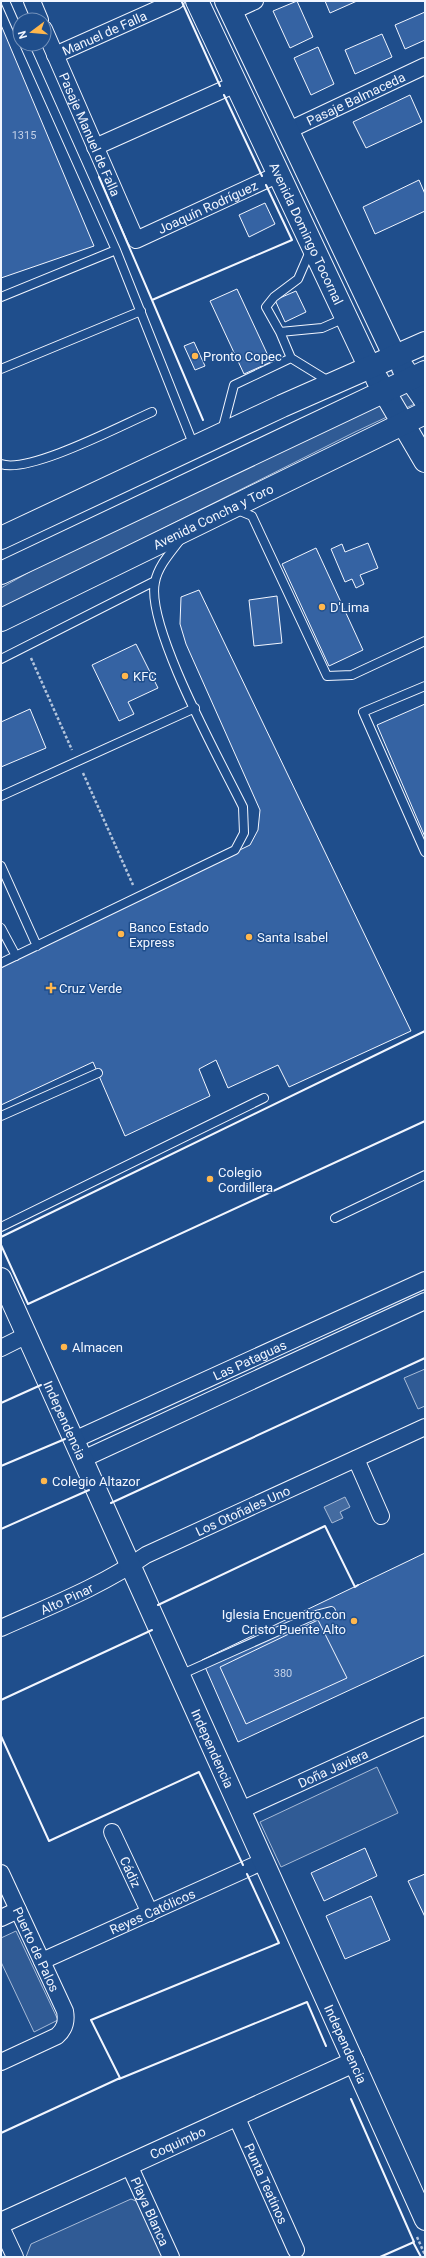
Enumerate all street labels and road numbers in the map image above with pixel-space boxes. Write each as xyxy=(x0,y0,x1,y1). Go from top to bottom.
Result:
street label: Manuel de Falla xyxy=(60,8,149,58)
street label: Pasaje Balmaceda xyxy=(304,69,407,128)
street label: Pasaje Manuel de Falla xyxy=(56,70,123,199)
street label: Avenida Domingo Tocornal xyxy=(267,160,346,307)
street label: Joaquín Rodríguez xyxy=(155,177,260,236)
street label: Avenida Concha y Toro xyxy=(150,481,276,552)
street label: Las Pataguas xyxy=(211,1337,289,1383)
street label: Independencia xyxy=(41,1378,89,1462)
street label: Los Otoñales Uno xyxy=(193,1483,292,1539)
street label: Alto Pinar xyxy=(38,1580,96,1617)
street label: Independencia xyxy=(189,1707,237,1790)
street label: Doña Javiera xyxy=(296,1746,370,1791)
street label: Cádiz xyxy=(117,1854,145,1890)
street label: Reyes Católicos xyxy=(107,1885,198,1937)
street label: Puerto de Palos xyxy=(10,1904,63,1994)
street label: Independencia xyxy=(322,2002,370,2086)
street label: Coquimbo xyxy=(147,2123,208,2162)
street label: Punta Teatinos xyxy=(242,2141,291,2226)
street label: Playa Blanca xyxy=(128,2175,172,2248)

